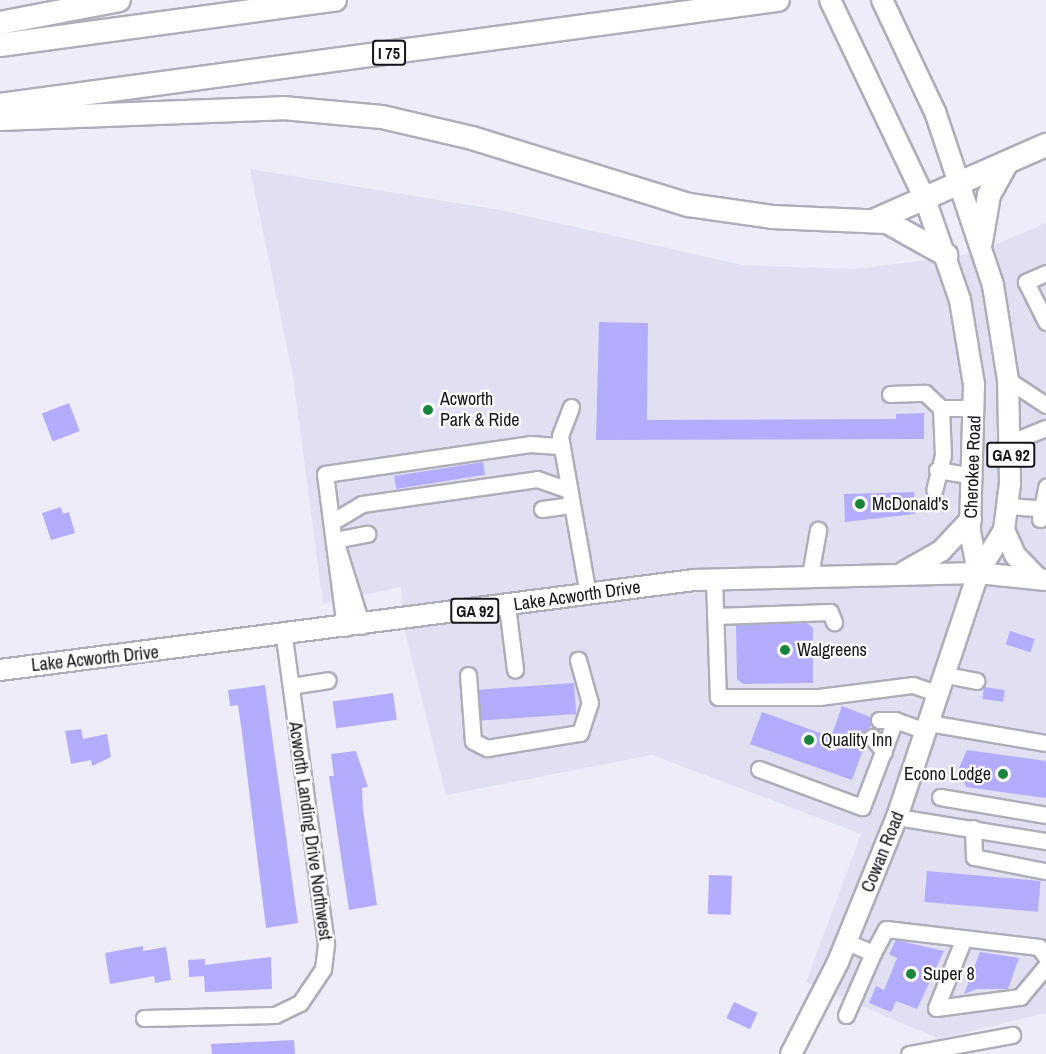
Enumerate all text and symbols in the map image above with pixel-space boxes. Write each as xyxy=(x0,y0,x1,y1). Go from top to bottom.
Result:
road number: I 75 xyxy=(371,40,407,66)
place label: Acworth Park & Ride xyxy=(440,389,520,432)
marker: Acworth Park & Ride xyxy=(421,403,435,417)
street label: Cherokee Road xyxy=(960,415,986,519)
road number: GA 92 xyxy=(986,442,1036,468)
place label: McDonald's xyxy=(872,493,949,515)
marker: McDonald's xyxy=(853,497,867,511)
street label: Lake Acworth Drive xyxy=(512,576,642,616)
road number: GA 92 xyxy=(450,598,500,624)
place label: Walgreens xyxy=(797,639,867,661)
street label: Lake Acworth Drive xyxy=(30,642,160,676)
marker: Walgreens xyxy=(778,643,792,657)
street label: Acworth Landing Drive Northwest xyxy=(284,720,336,942)
place label: Quality Inn xyxy=(821,729,892,751)
marker: Quality Inn xyxy=(802,733,816,747)
place label: Econo Lodge xyxy=(904,763,991,785)
marker: Econo Lodge xyxy=(996,767,1010,781)
street label: Cowan Road xyxy=(857,808,909,896)
place label: Super 8 xyxy=(923,963,975,985)
marker: Super 8 xyxy=(904,967,918,981)

